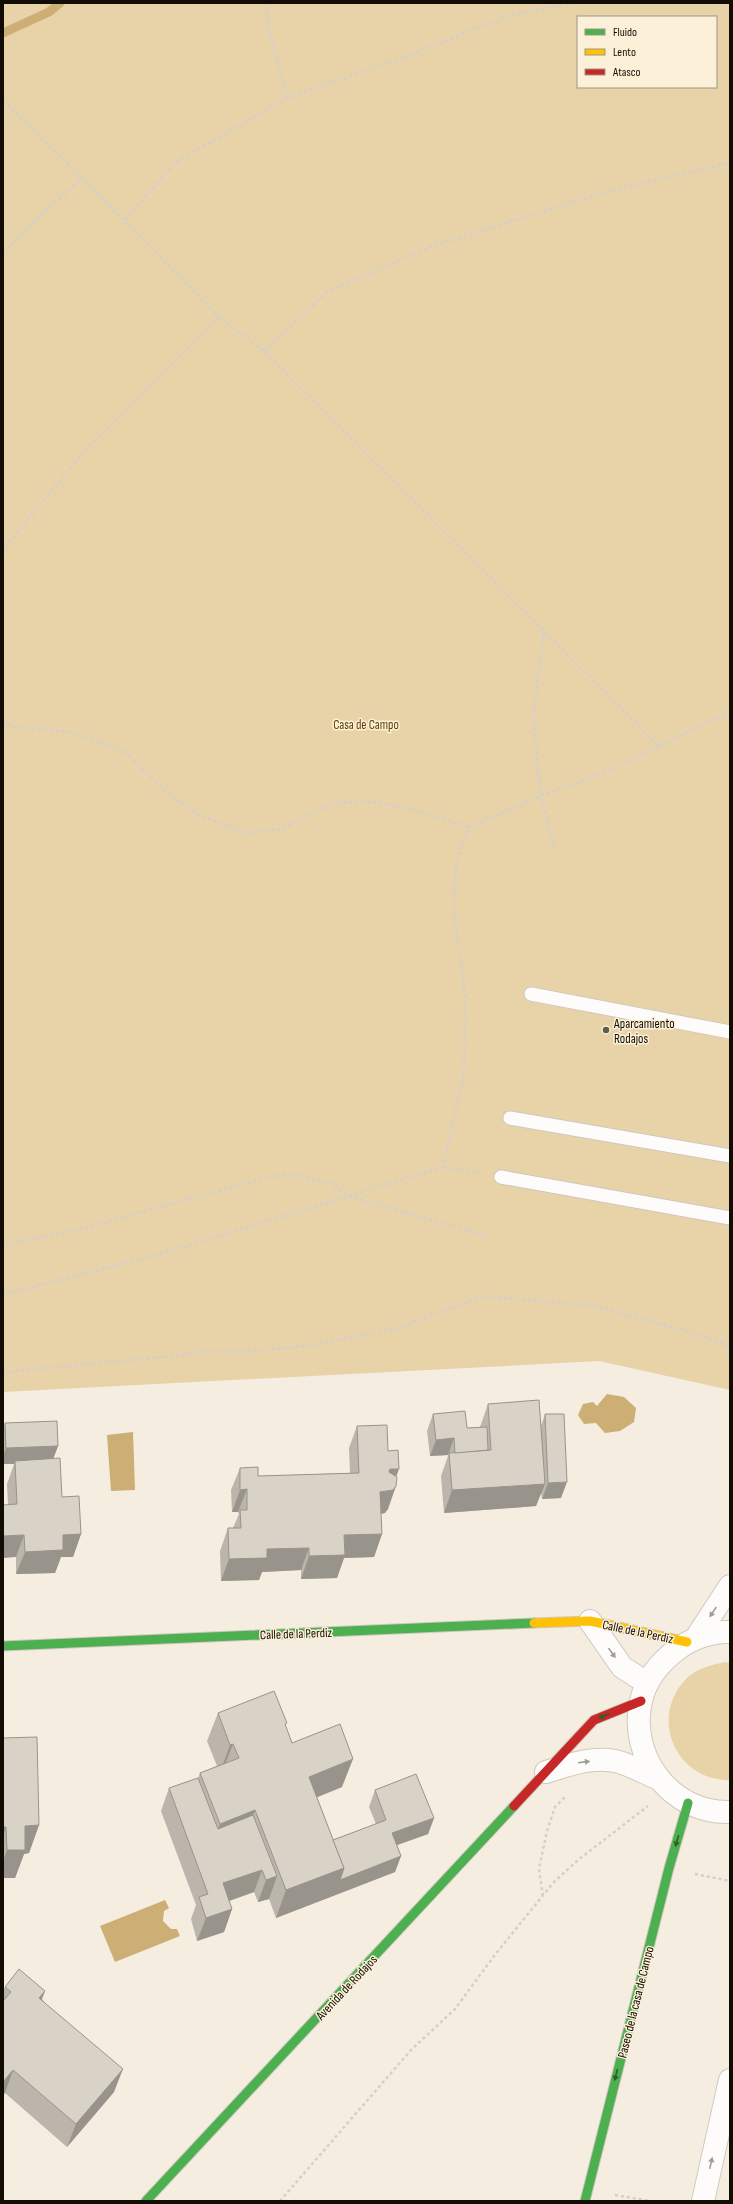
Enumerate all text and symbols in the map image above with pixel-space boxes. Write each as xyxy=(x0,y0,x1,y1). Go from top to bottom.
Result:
legend xyxy=(577,16,717,88)
text: Fluido xyxy=(613,25,637,40)
text: Lento xyxy=(613,45,636,60)
text: Atasco xyxy=(612,65,640,80)
park label: Casa de Campo xyxy=(333,717,399,733)
place label: Aparcamiento Rodajos xyxy=(613,1016,675,1047)
marker: Aparcamiento Rodajos xyxy=(601,1025,611,1035)
one-way arrow xyxy=(709,1607,717,1617)
street label: Calle de la Perdiz xyxy=(601,1617,675,1647)
street label: Calle de la Perdiz xyxy=(260,1625,333,1643)
one-way arrow xyxy=(608,1648,616,1658)
one-way arrow xyxy=(598,1713,610,1719)
one-way arrow xyxy=(577,1759,590,1765)
one-way arrow xyxy=(674,1835,680,1847)
street label: Paseo de la casa de Campo xyxy=(614,1945,658,2060)
street label: Avenida de Rodajos xyxy=(312,1952,381,2024)
one-way arrow xyxy=(613,2069,619,2081)
one-way arrow xyxy=(709,2157,715,2169)

